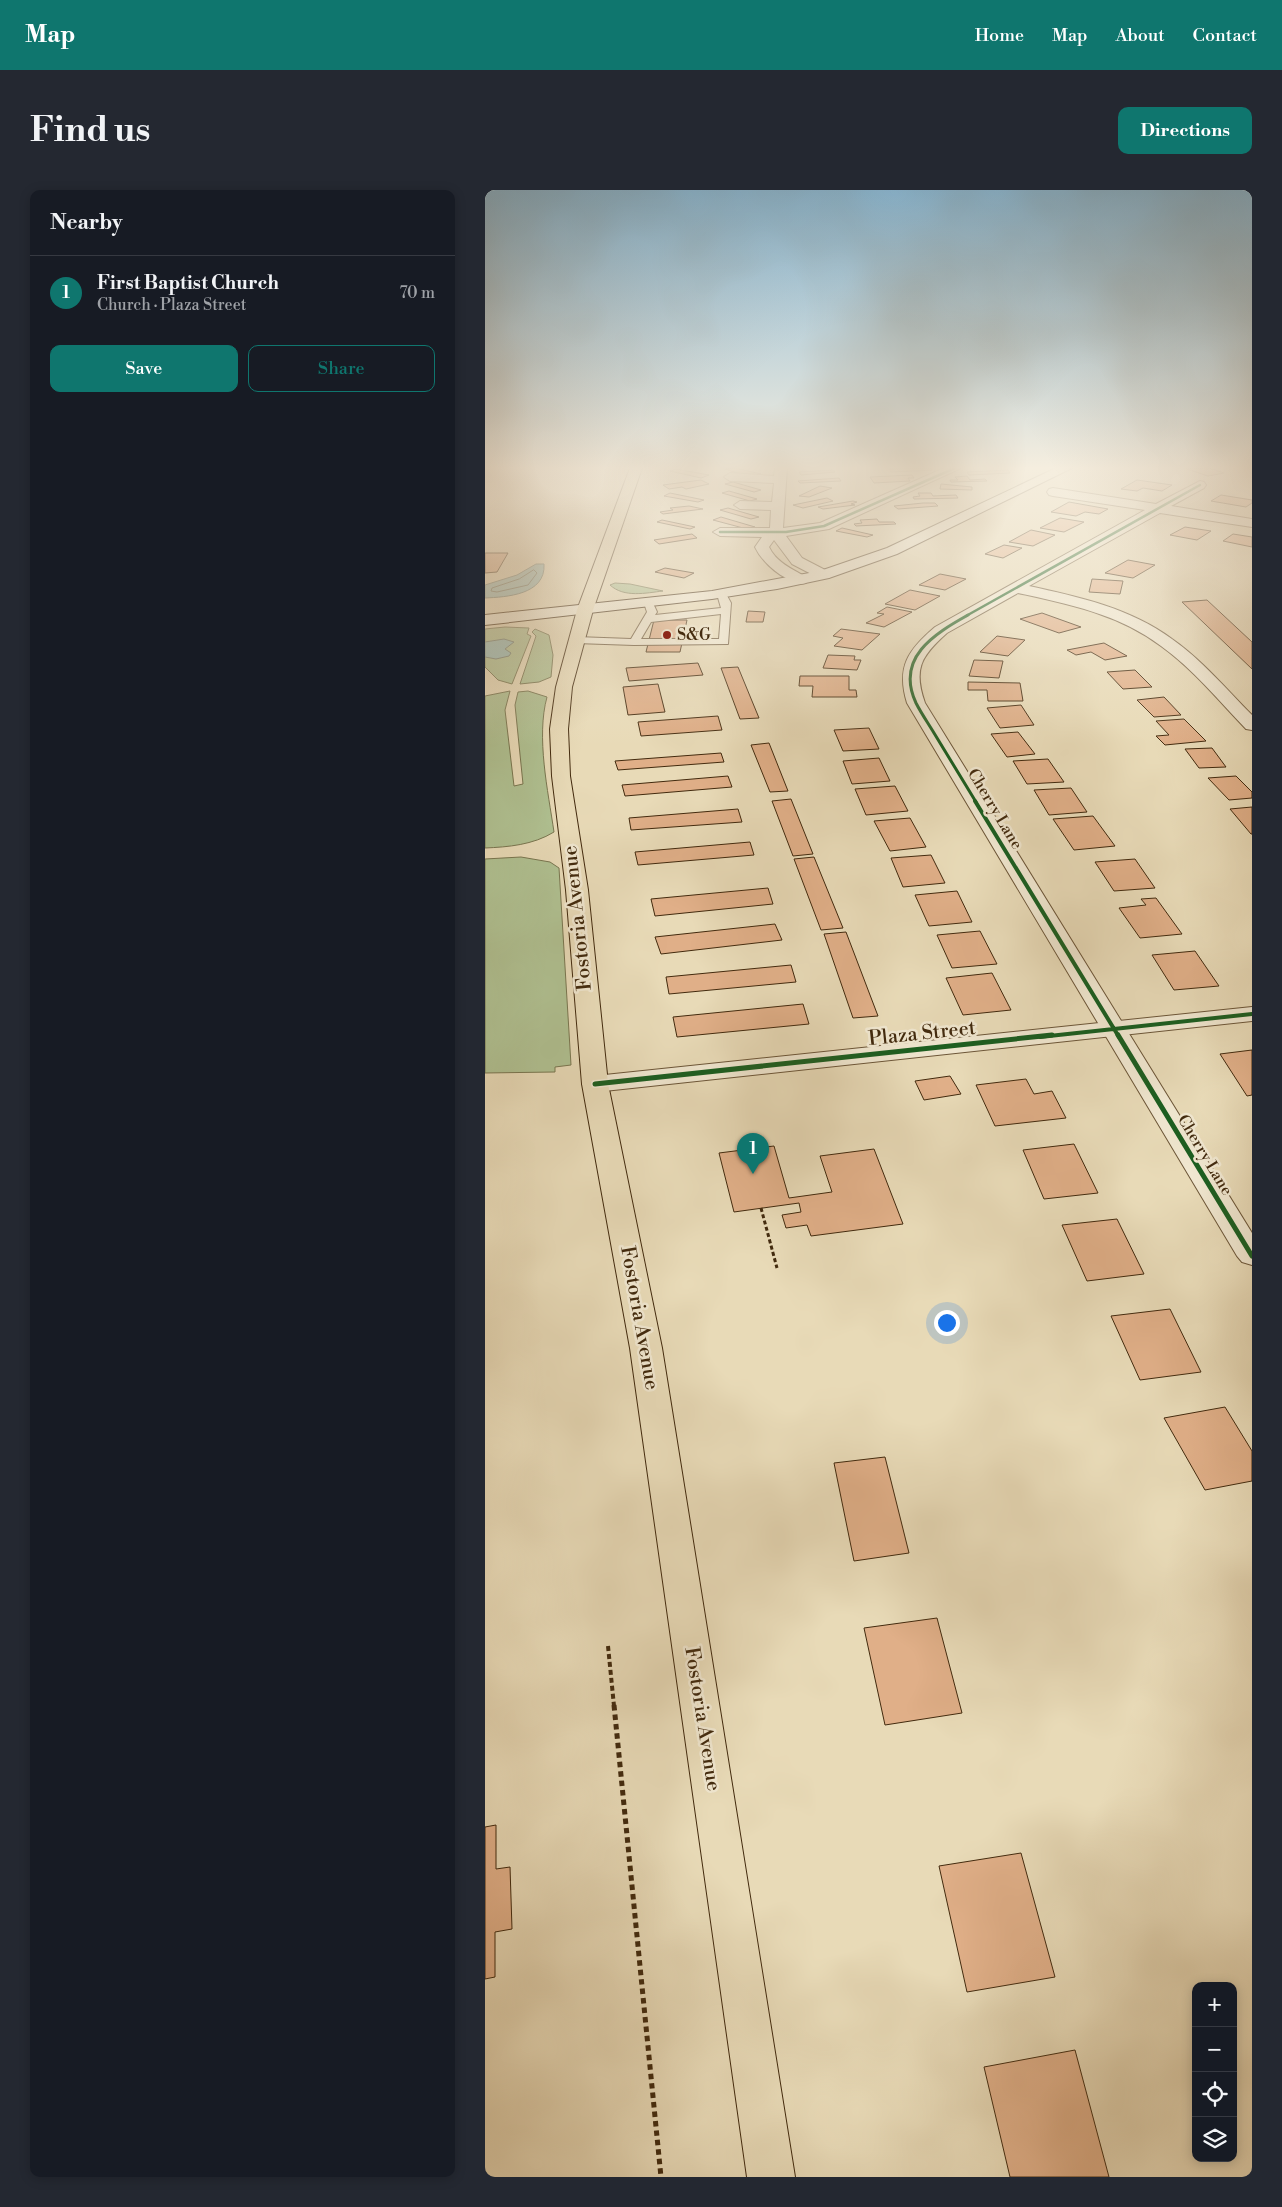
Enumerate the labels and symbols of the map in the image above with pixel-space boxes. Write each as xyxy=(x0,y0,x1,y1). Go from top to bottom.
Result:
place label: S&G xyxy=(677,625,711,645)
marker: S&G xyxy=(661,629,673,641)
street label: Cherry Lane xyxy=(963,765,1027,853)
street label: Fostoria Avenue xyxy=(558,844,598,992)
street label: Plaza Street xyxy=(867,1016,977,1052)
street label: Cherry Lane xyxy=(1173,1111,1237,1199)
pin: 1 xyxy=(737,1133,769,1174)
street label: Fostoria Avenue xyxy=(614,1244,664,1392)
your location xyxy=(934,1310,960,1336)
street label: Fostoria Avenue xyxy=(678,1645,726,1793)

